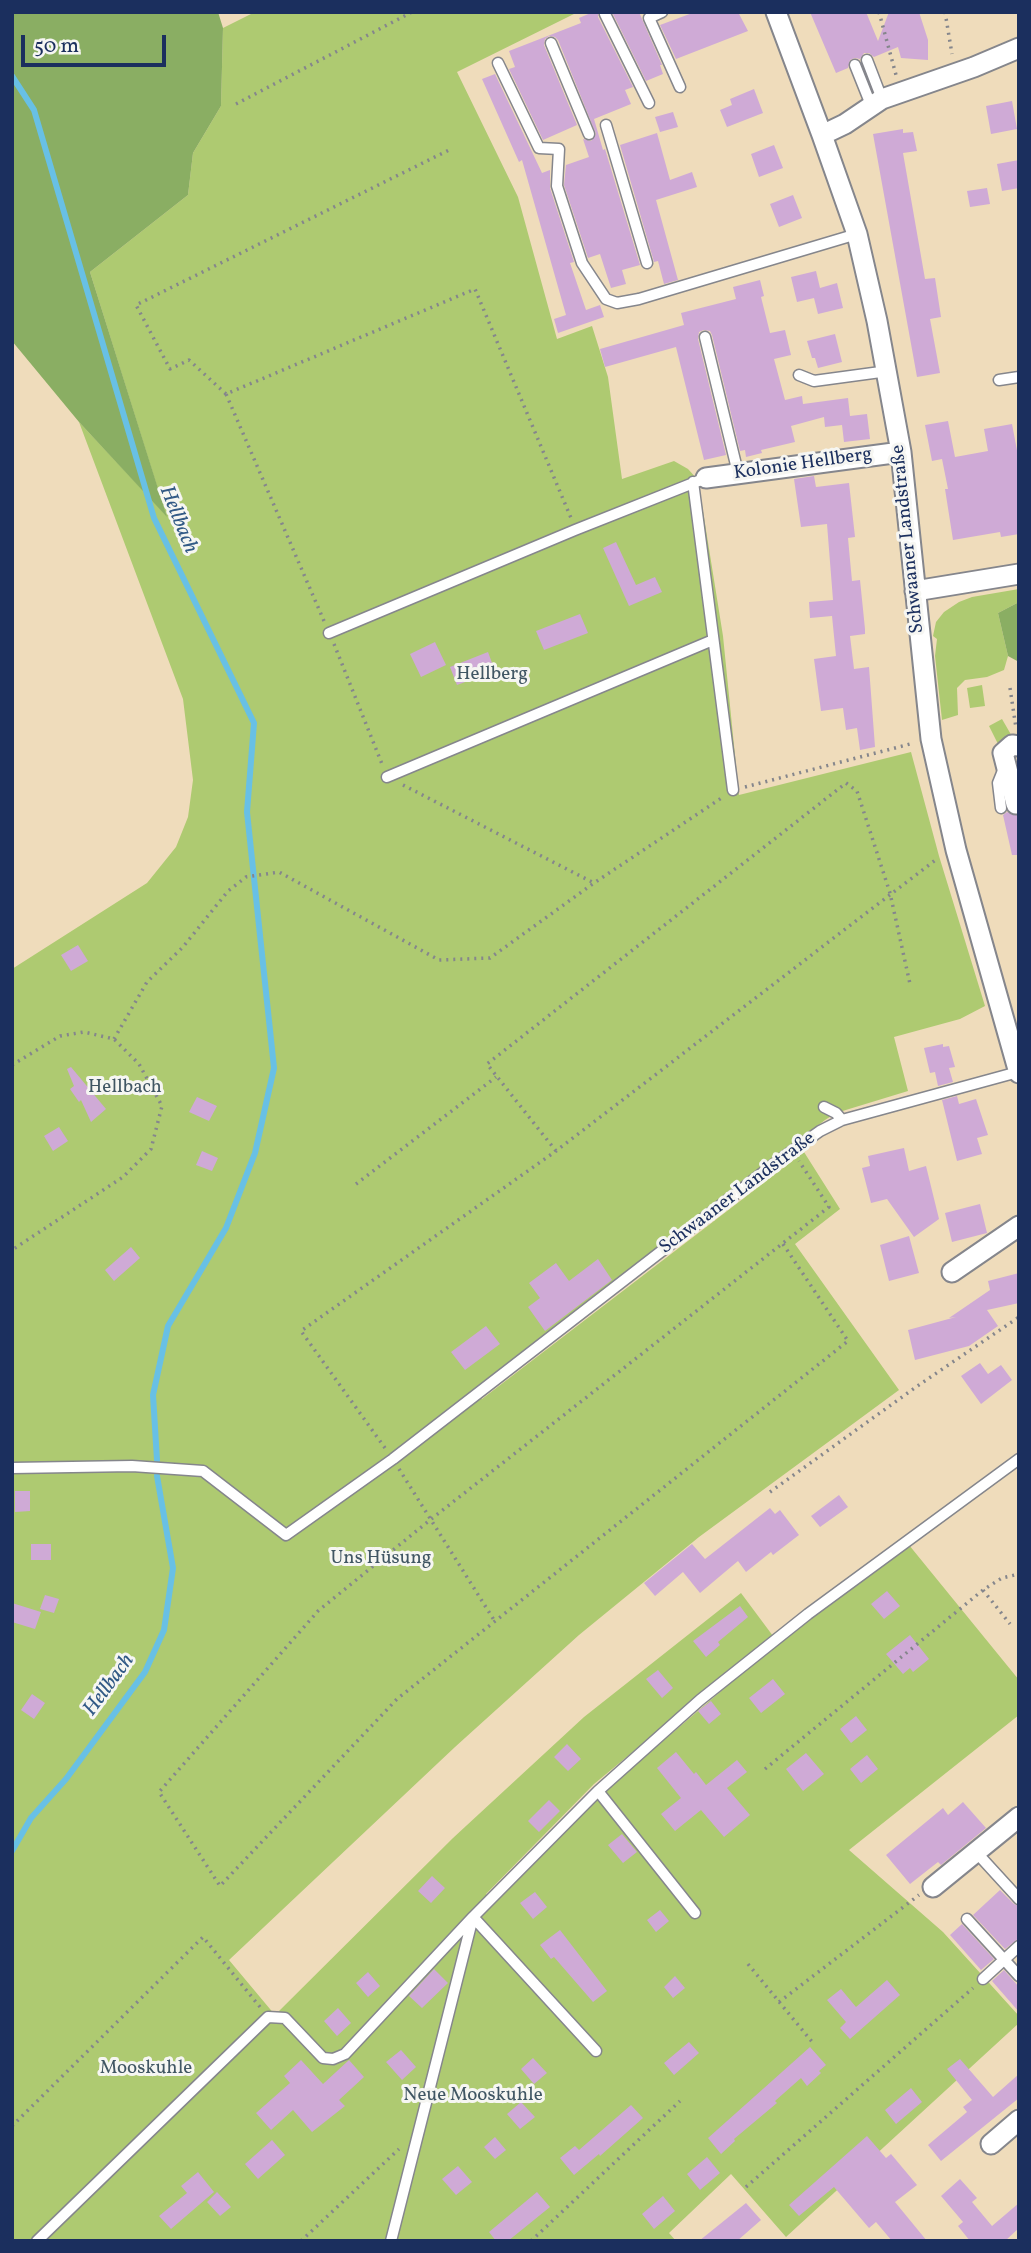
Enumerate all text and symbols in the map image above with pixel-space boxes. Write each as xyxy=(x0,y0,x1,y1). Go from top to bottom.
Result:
scale bar xyxy=(24,21,170,65)
text: 50 m xyxy=(34,32,79,61)
street label: Kolonie Hellberg xyxy=(732,444,874,486)
street label: Schwaaner Landstraße xyxy=(888,444,930,634)
water label: Hellbach xyxy=(152,483,202,557)
park label: Hellberg xyxy=(456,665,528,687)
park label: Hellbach xyxy=(88,1078,162,1100)
street label: Schwaaner Landstraße xyxy=(655,1128,821,1260)
park label: Uns Hüsung xyxy=(330,1549,432,1571)
water label: Hellbach xyxy=(79,1650,141,1722)
park label: Mooskuhle xyxy=(100,2059,192,2081)
park label: Neue Mooskuhle xyxy=(403,2086,543,2108)

